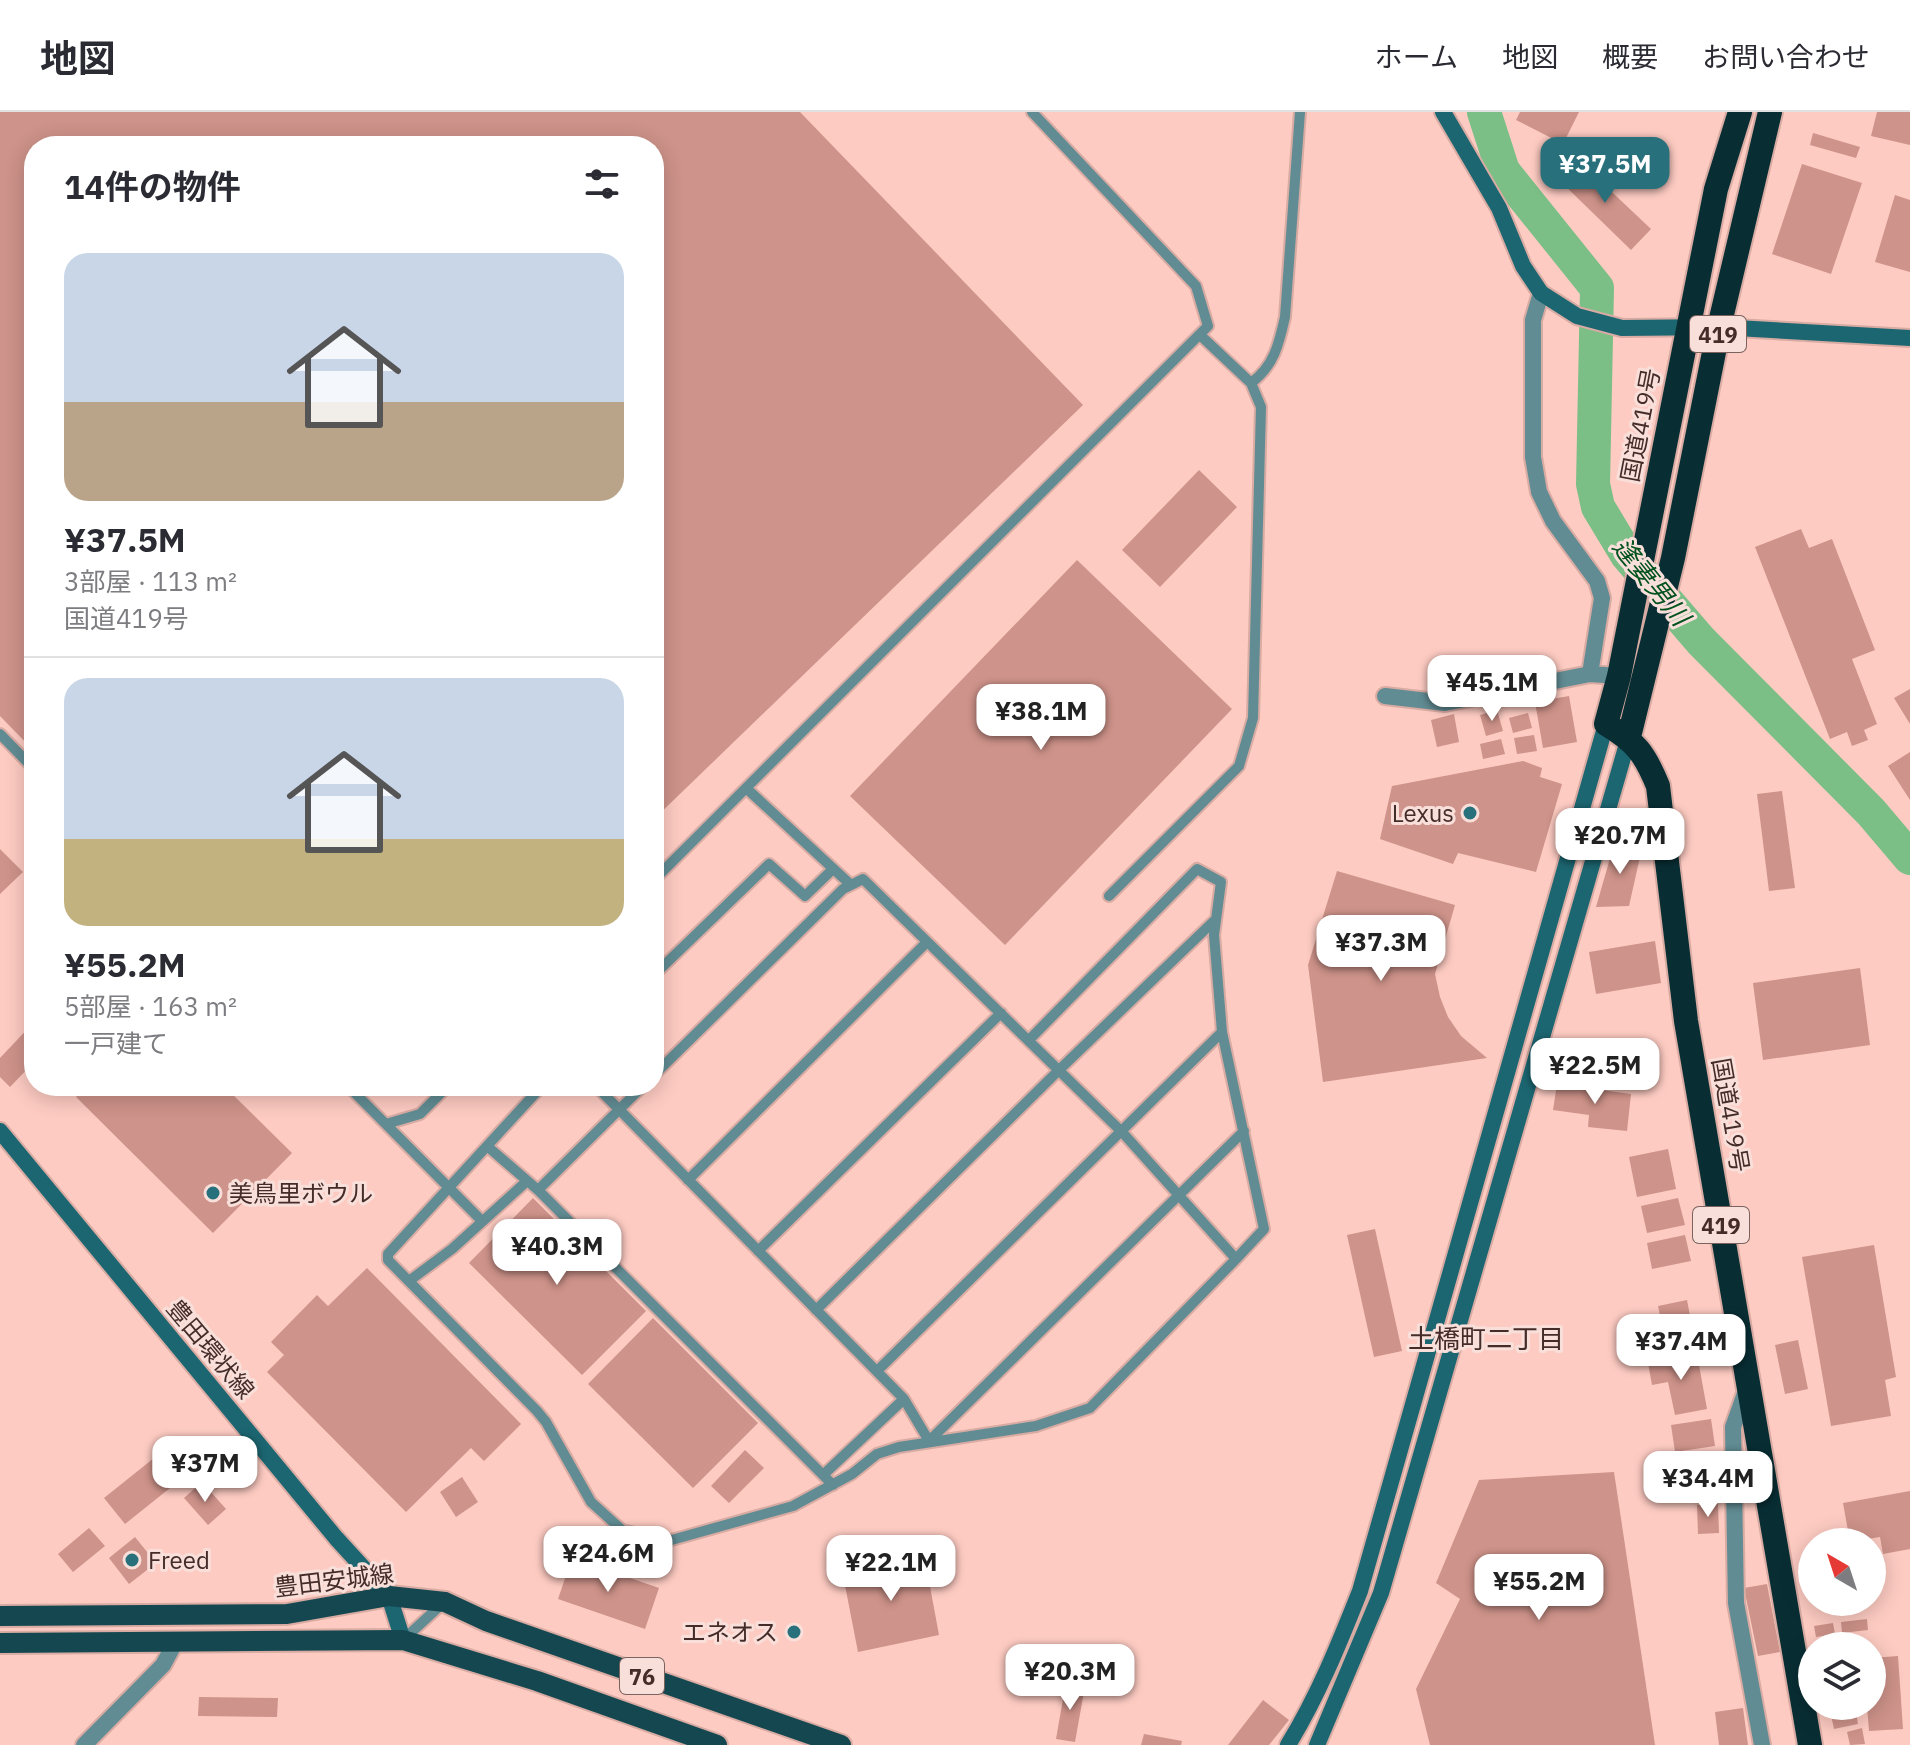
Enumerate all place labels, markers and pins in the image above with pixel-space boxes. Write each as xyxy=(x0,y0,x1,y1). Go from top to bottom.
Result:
pin: ¥37.5M xyxy=(1540,137,1670,205)
pin: ¥45.1M xyxy=(1427,655,1557,723)
pin: ¥38.1M xyxy=(976,684,1106,752)
place label: Lexus xyxy=(1392,797,1454,829)
marker: Lexus xyxy=(1461,804,1479,822)
pin: ¥20.7M xyxy=(1555,808,1685,876)
pin: ¥37.3M xyxy=(1316,915,1446,983)
pin: ¥22.5M xyxy=(1530,1038,1660,1106)
place label: 美鳥里ボウル xyxy=(229,1177,373,1209)
marker: 美鳥里ボウル xyxy=(204,1184,222,1202)
pin: ¥40.3M xyxy=(492,1219,622,1287)
pin: ¥37.4M xyxy=(1616,1314,1746,1382)
pin: ¥37M xyxy=(158,1436,252,1504)
pin: ¥34.4M xyxy=(1643,1451,1773,1519)
pin: ¥24.6M xyxy=(543,1526,673,1594)
pin: ¥22.1M xyxy=(826,1535,956,1603)
place label: Freed xyxy=(148,1544,210,1576)
marker: Freed xyxy=(123,1551,141,1569)
pin: ¥55.2M xyxy=(1474,1554,1604,1622)
place label: エネオス xyxy=(682,1616,778,1648)
marker: エネオス xyxy=(785,1623,803,1641)
pin: ¥20.3M xyxy=(1005,1644,1135,1712)

